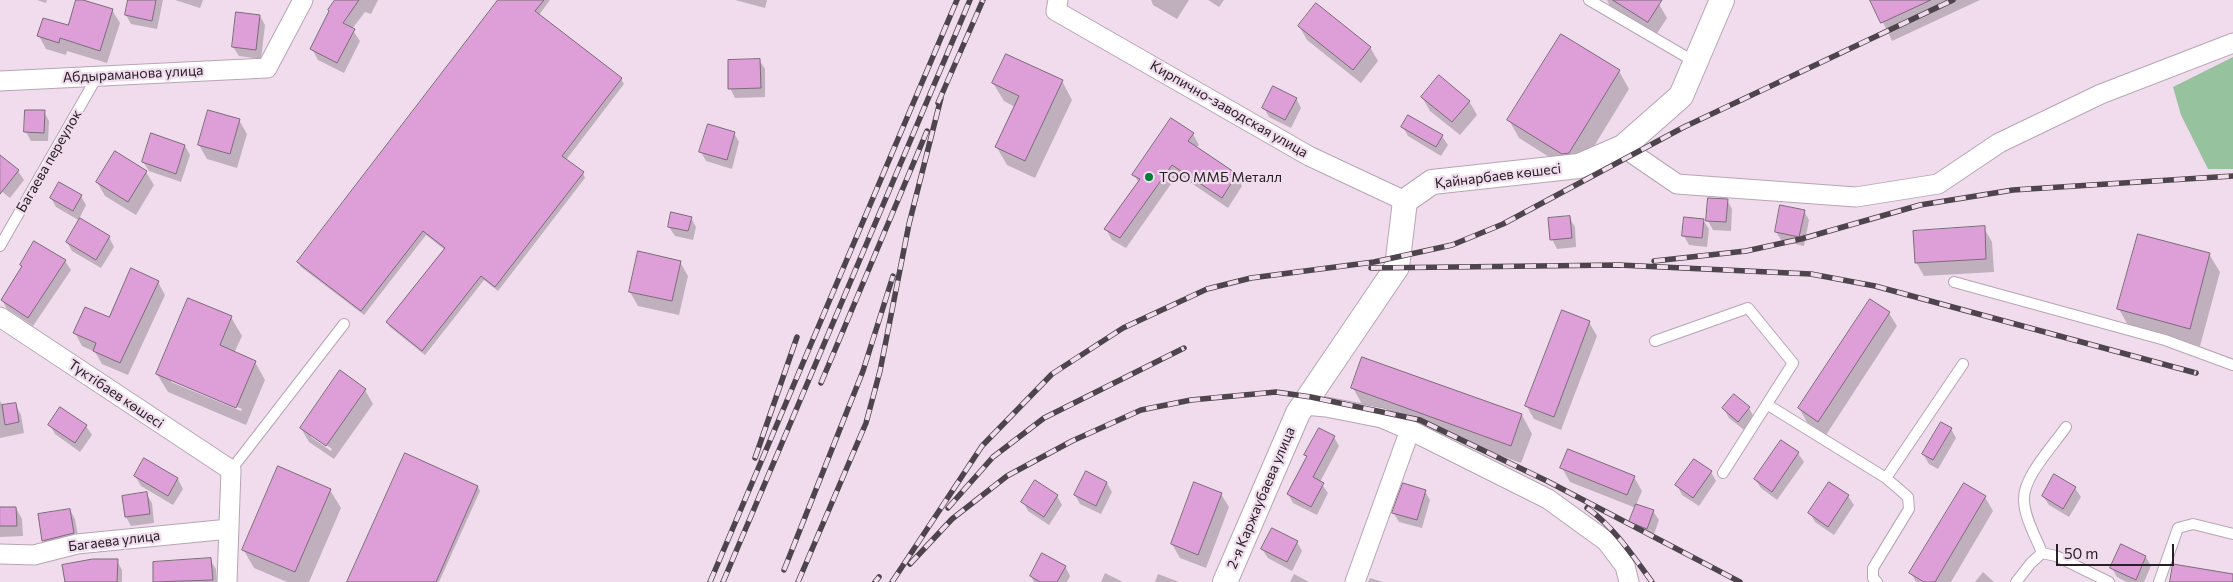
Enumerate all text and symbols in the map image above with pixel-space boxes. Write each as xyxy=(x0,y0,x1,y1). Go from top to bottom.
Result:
street label: Кирпично-заводская улица xyxy=(1147,57,1311,161)
street label: Абдыраманова улица xyxy=(62,62,204,86)
street label: Багаева переулок xyxy=(13,107,85,215)
street label: Қайнарбаев көшесі xyxy=(1434,160,1562,192)
place label: ТОО ММБ Металл xyxy=(1159,169,1282,185)
marker: ТОО ММБ Металл xyxy=(1143,171,1155,183)
street label: Түктібаев көшесі xyxy=(65,356,167,432)
street label: 2-я Каржаубаева улица xyxy=(1223,425,1299,571)
street label: Багаева улица xyxy=(67,527,161,555)
scale bar xyxy=(2058,534,2176,566)
text: 50 m xyxy=(2064,544,2098,562)

